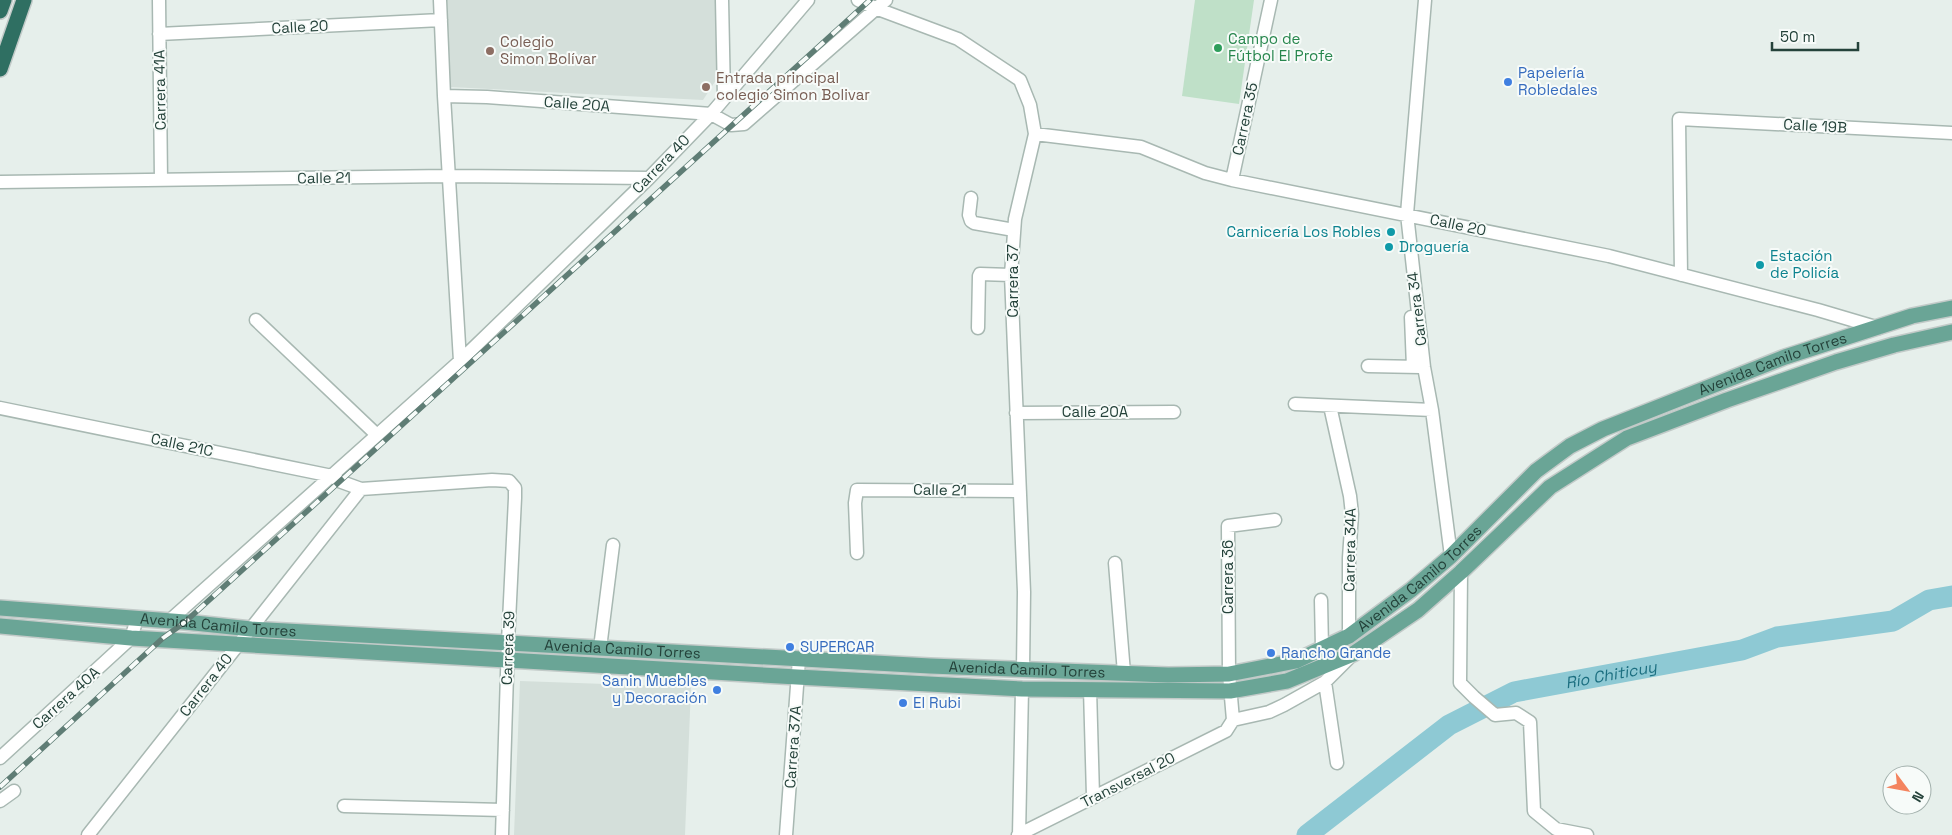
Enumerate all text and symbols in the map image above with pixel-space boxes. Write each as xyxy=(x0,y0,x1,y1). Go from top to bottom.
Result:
street label: Calle 20 xyxy=(271,16,329,37)
scale bar xyxy=(1772,20,1858,52)
text: 50 m xyxy=(1780,27,1815,46)
place label: Campo de Fútbol El Profe xyxy=(1228,29,1333,65)
place label: Colegio Simon Bolívar xyxy=(500,32,597,68)
marker: Campo de Fútbol El Profe xyxy=(1212,42,1224,54)
marker: Colegio Simon Bolívar xyxy=(484,45,496,57)
street label: Carrera 41A xyxy=(149,49,170,131)
place label: Papelería Robledales xyxy=(1518,63,1598,99)
place label: Entrada principal colegio Simon Bolivar xyxy=(716,68,870,104)
marker: Papelería Robledales xyxy=(1502,76,1514,88)
marker: Entrada principal colegio Simon Bolivar xyxy=(700,81,712,93)
street label: Carrera 35 xyxy=(1228,81,1262,157)
street label: Calle 20A xyxy=(543,92,611,115)
street label: Calle 19B xyxy=(1783,114,1847,137)
street label: Carrera 40 xyxy=(628,130,694,197)
street label: Calle 21 xyxy=(297,168,351,187)
street label: Calle 20 xyxy=(1428,209,1488,240)
place label: Carnicería Los Robles xyxy=(1227,222,1381,241)
marker: Carnicería Los Robles xyxy=(1385,226,1397,238)
place label: Droguería xyxy=(1399,237,1470,256)
marker: Droguería xyxy=(1383,241,1395,253)
street label: Carrera 37 xyxy=(1003,244,1022,318)
place label: Estación de Policía xyxy=(1770,246,1839,282)
marker: Estación de Policía xyxy=(1754,259,1766,271)
street label: Carrera 34 xyxy=(1403,271,1430,347)
street label: Avenida Camilo Torres xyxy=(1696,328,1849,399)
street label: Calle 20A xyxy=(1062,402,1129,421)
street label: Calle 21C xyxy=(149,429,215,460)
street label: Calle 21 xyxy=(913,480,967,499)
street label: Carrera 34A xyxy=(1339,507,1360,592)
street label: Avenida Camilo Torres xyxy=(1353,521,1486,636)
street label: Carrera 36 xyxy=(1218,540,1237,614)
street label: Avenida Camilo Torres xyxy=(140,609,297,640)
street label: Carrera 39 xyxy=(497,611,518,685)
street label: Avenida Camilo Torres xyxy=(544,635,701,663)
place label: SUPERCAR xyxy=(800,637,875,656)
marker: SUPERCAR xyxy=(784,641,796,653)
place label: Rancho Grande xyxy=(1281,643,1391,662)
marker: Rancho Grande xyxy=(1265,647,1277,659)
street label: Carrera 40 xyxy=(175,649,236,720)
water label: Río Chiticuy xyxy=(1564,656,1660,693)
street label: Avenida Camilo Torres xyxy=(948,657,1106,682)
street label: Carrera 40A xyxy=(28,662,104,733)
place label: Sanin Muebles y Decoración xyxy=(602,671,707,707)
marker: Sanin Muebles y Decoración xyxy=(711,684,723,696)
place label: El Rubi xyxy=(913,693,961,712)
marker: El Rubi xyxy=(897,697,909,709)
street label: Carrera 37A xyxy=(780,704,805,789)
street label: Transversal 20 xyxy=(1077,748,1178,811)
north arrow xyxy=(1882,765,1932,815)
text: N xyxy=(1908,788,1928,806)

